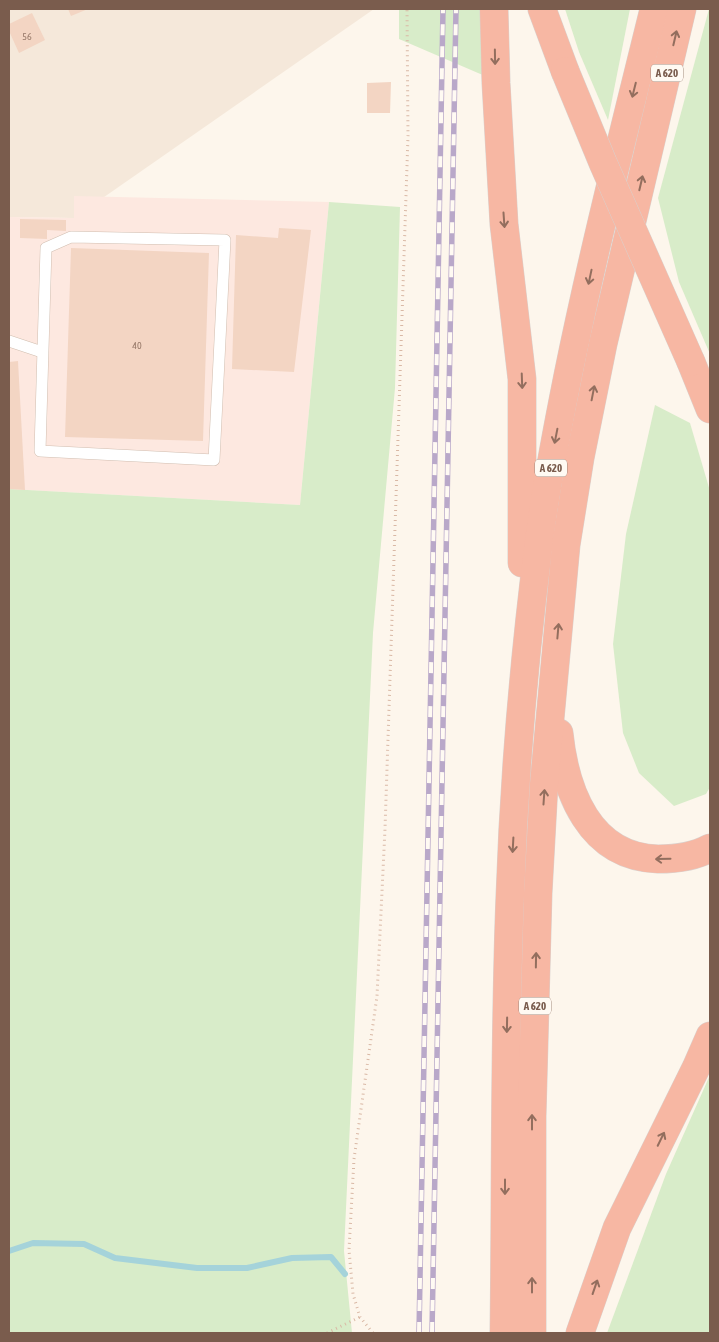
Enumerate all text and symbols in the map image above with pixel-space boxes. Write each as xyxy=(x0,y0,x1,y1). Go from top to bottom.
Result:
one-way arrow xyxy=(671,30,680,46)
house number: 56 xyxy=(22,31,32,42)
one-way arrow xyxy=(491,49,500,65)
road number: A 620 xyxy=(651,64,683,82)
one-way arrow xyxy=(629,82,638,98)
one-way arrow xyxy=(637,176,646,192)
one-way arrow xyxy=(499,211,508,227)
one-way arrow xyxy=(584,269,594,285)
house number: 40 xyxy=(132,340,142,351)
one-way arrow xyxy=(517,372,527,389)
one-way arrow xyxy=(589,385,599,401)
one-way arrow xyxy=(551,428,560,444)
road number: A 620 xyxy=(535,459,567,476)
one-way arrow xyxy=(553,623,563,639)
one-way arrow xyxy=(539,790,548,806)
one-way arrow xyxy=(508,837,517,853)
one-way arrow xyxy=(655,854,671,863)
one-way arrow xyxy=(531,952,541,968)
road number: A 620 xyxy=(519,998,551,1014)
one-way arrow xyxy=(502,1016,511,1032)
one-way arrow xyxy=(527,1114,537,1130)
one-way arrow xyxy=(656,1131,666,1146)
one-way arrow xyxy=(500,1178,510,1195)
one-way arrow xyxy=(527,1277,537,1293)
one-way arrow xyxy=(591,1280,600,1295)

